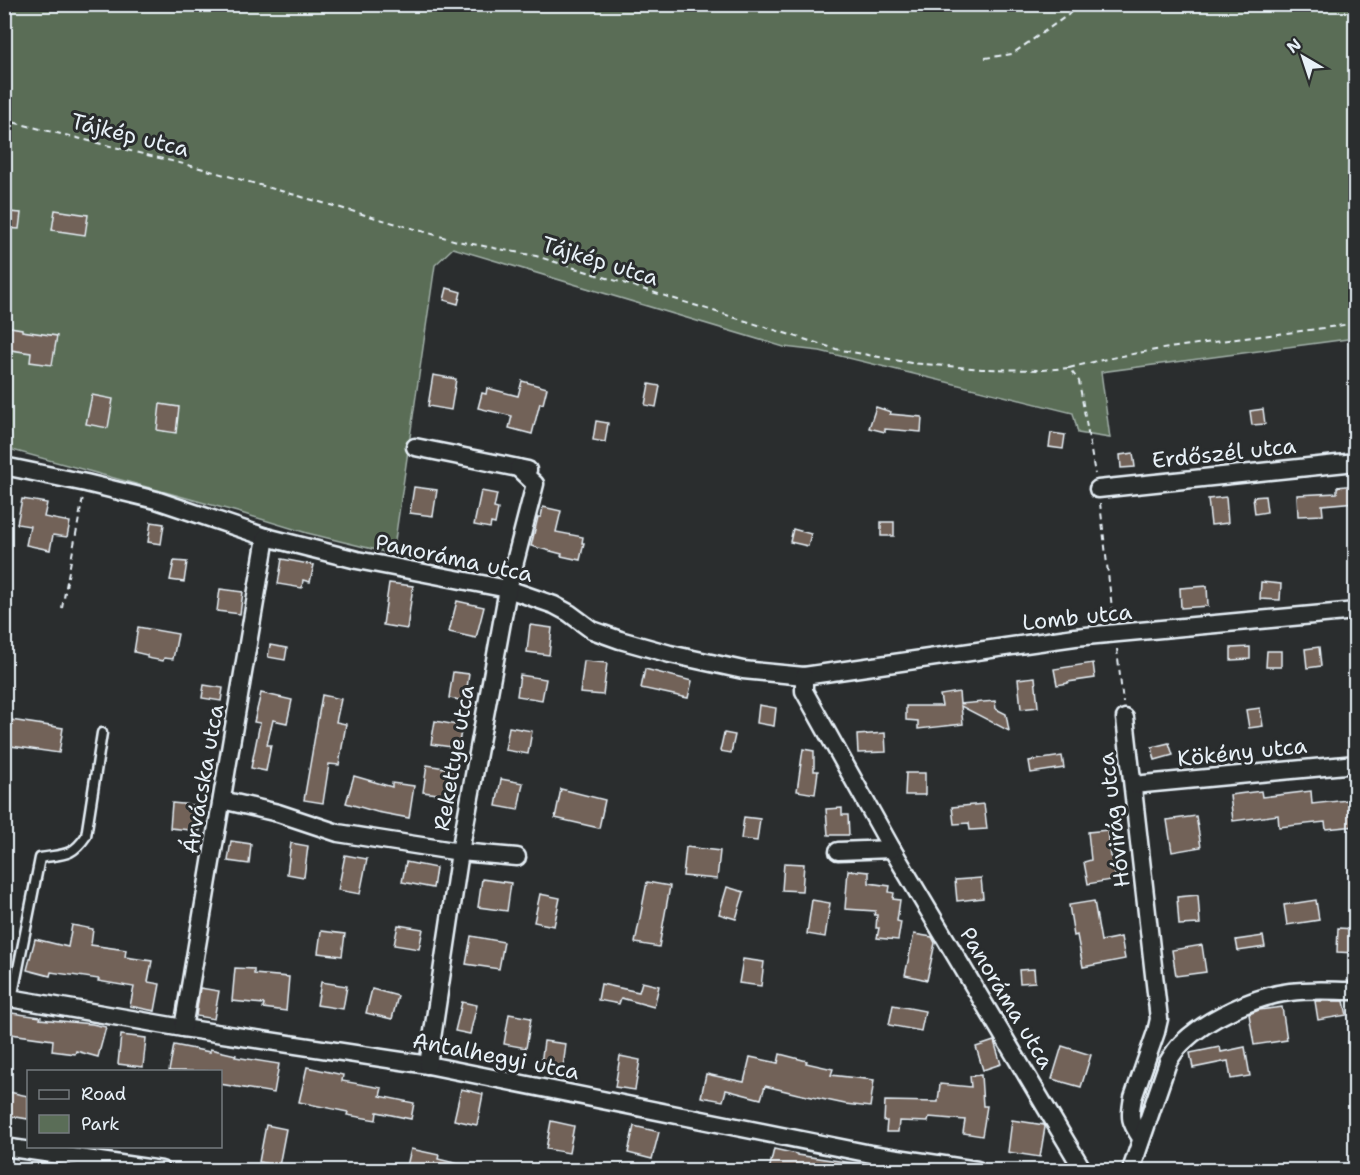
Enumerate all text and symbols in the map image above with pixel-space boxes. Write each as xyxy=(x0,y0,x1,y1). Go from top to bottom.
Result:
north arrow xyxy=(1273,27,1333,87)
text: N xyxy=(1282,34,1305,58)
street label: Tájkép utca xyxy=(68,106,192,164)
street label: Tájkép utca xyxy=(538,230,662,293)
street label: Erdőszél utca xyxy=(1151,431,1298,475)
street label: Panoráma utca xyxy=(373,527,536,589)
street label: Lomb utca xyxy=(1021,597,1134,637)
street label: Rekettye utca xyxy=(427,682,481,833)
street label: Árvácska utca xyxy=(176,702,230,856)
street label: Kökény utca xyxy=(1176,731,1309,773)
street label: Hóvirág utca xyxy=(1091,751,1137,889)
street label: Panoráma utca xyxy=(953,922,1061,1074)
street label: Antalhegyi utca xyxy=(410,1026,582,1086)
legend xyxy=(27,1070,222,1148)
text: Road xyxy=(81,1082,126,1106)
text: Park xyxy=(81,1112,120,1136)

